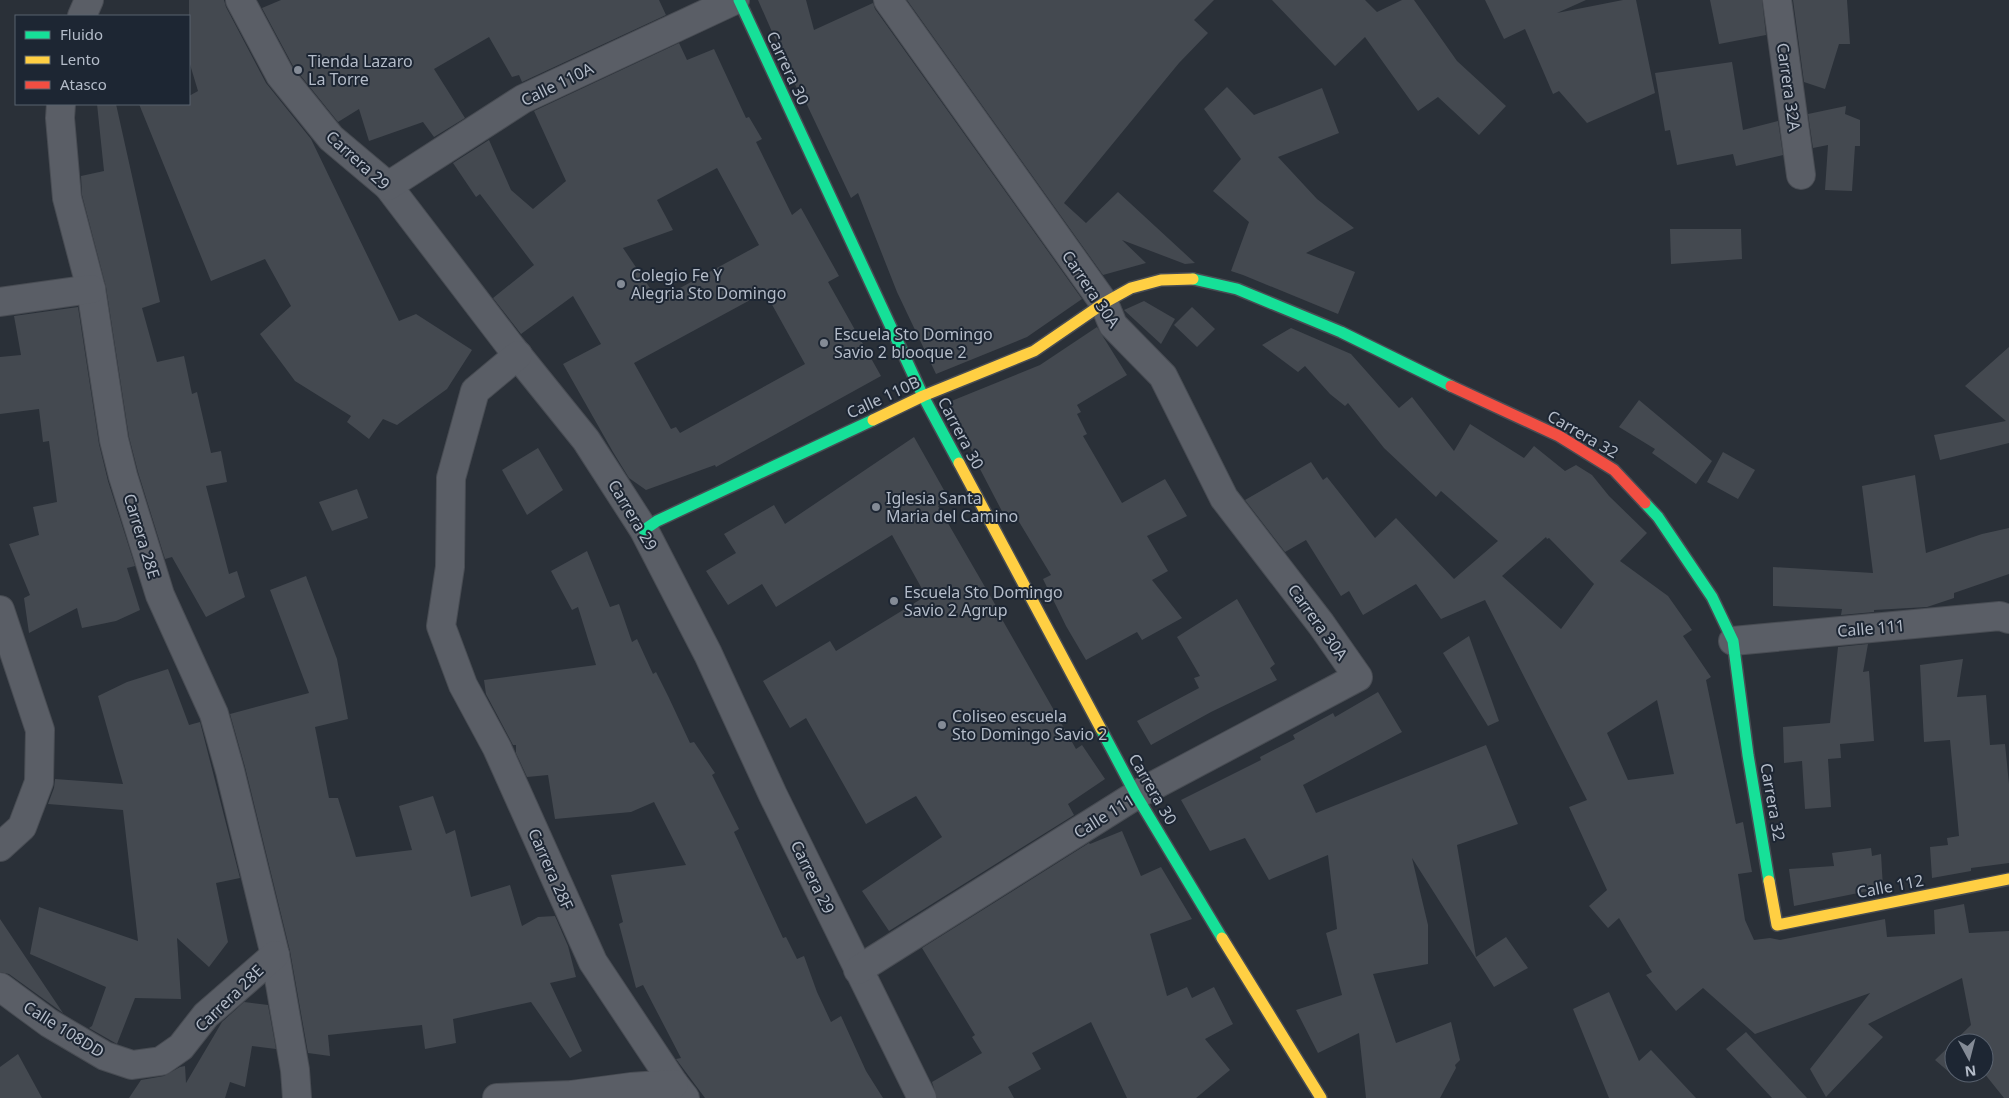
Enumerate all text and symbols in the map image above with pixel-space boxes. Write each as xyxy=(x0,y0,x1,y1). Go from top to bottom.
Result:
legend xyxy=(15,15,190,105)
text: Fluido xyxy=(60,24,103,44)
street label: Carrera 30 xyxy=(761,28,815,108)
street label: Carrera 32A xyxy=(1772,41,1806,133)
text: Lento xyxy=(60,49,100,69)
place label: Tienda Lazaro La Torre xyxy=(308,50,413,90)
street label: Calle 110A xyxy=(517,57,598,111)
marker: Tienda Lazaro La Torre xyxy=(292,64,304,76)
text: Atasco xyxy=(60,74,107,94)
street label: Carrera 29 xyxy=(321,125,395,195)
street label: Carrera 30A xyxy=(1057,246,1125,333)
place label: Colegio Fe Y Alegria Sto Domingo xyxy=(631,264,786,304)
marker: Colegio Fe Y Alegria Sto Domingo xyxy=(615,278,627,290)
place label: Escuela Sto Domingo Savio 2 blooque 2 xyxy=(834,323,993,363)
marker: Escuela Sto Domingo Savio 2 blooque 2 xyxy=(818,337,830,349)
street label: Calle 110B xyxy=(843,370,923,424)
street label: Carrera 30 xyxy=(933,393,989,473)
street label: Carrera 32 xyxy=(1543,405,1623,463)
street label: Carrera 29 xyxy=(603,476,663,554)
place label: Iglesia Santa Maria del Camino xyxy=(886,487,1018,527)
street label: Carrera 28E xyxy=(119,491,165,581)
marker: Iglesia Santa Maria del Camino xyxy=(870,501,882,513)
street label: Carrera 30A xyxy=(1283,580,1353,665)
place label: Escuela Sto Domingo Savio 2 Agrup xyxy=(904,581,1063,621)
marker: Escuela Sto Domingo Savio 2 Agrup xyxy=(888,595,900,607)
street label: Calle 111 xyxy=(1836,614,1906,642)
place label: Coliseo escuela Sto Domingo Savio 2 xyxy=(952,705,1107,745)
marker: Coliseo escuela Sto Domingo Savio 2 xyxy=(936,719,948,731)
street label: Carrera 30 xyxy=(1124,749,1182,829)
street label: Carrera 32 xyxy=(1755,761,1791,843)
street label: Calle 111 xyxy=(1069,789,1139,843)
street label: Carrera 28F xyxy=(523,825,579,913)
street label: Carrera 29 xyxy=(786,837,840,917)
street label: Calle 112 xyxy=(1855,869,1925,903)
street label: Carrera 28E xyxy=(190,960,268,1036)
street label: Calle 108DD xyxy=(19,995,109,1063)
north arrow xyxy=(1944,1033,1994,1083)
text: N xyxy=(1964,1061,1977,1082)

